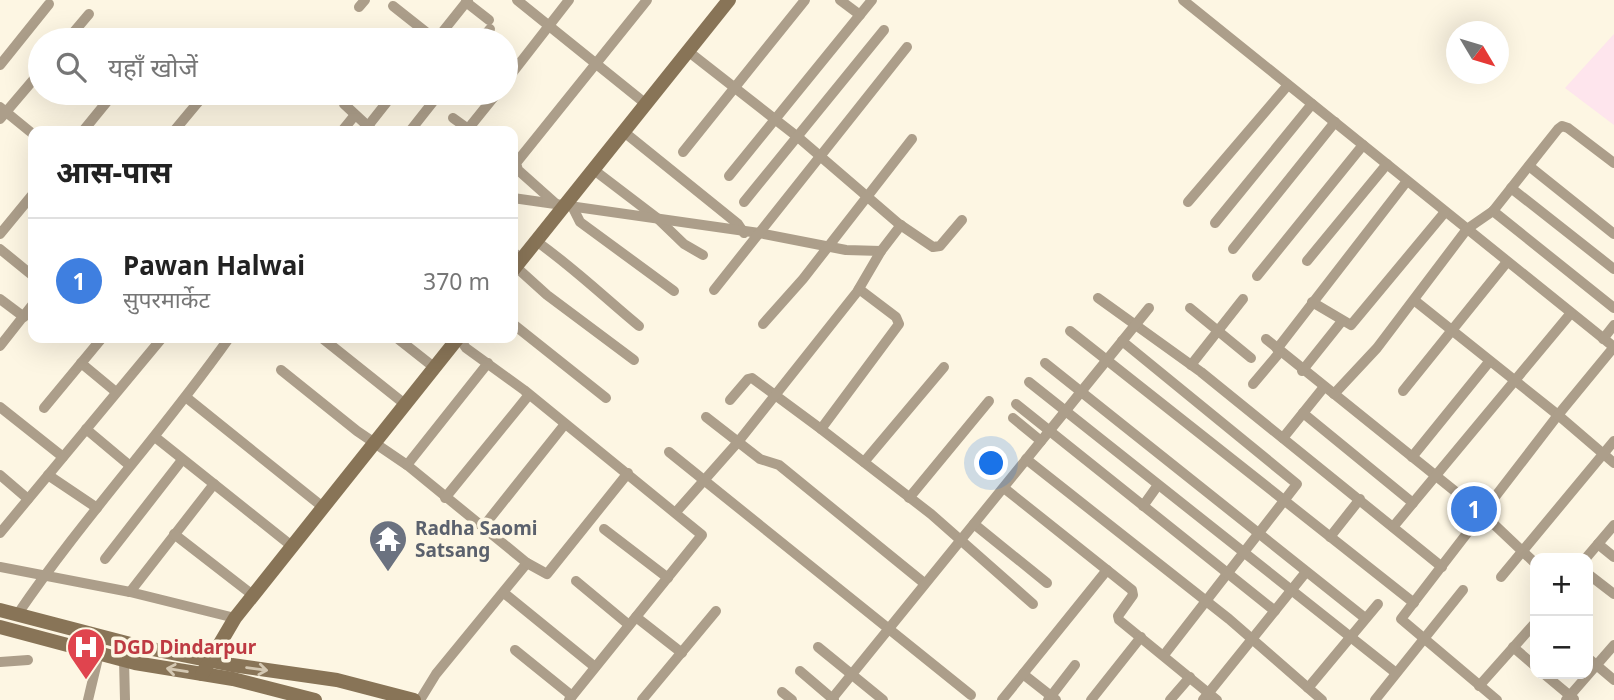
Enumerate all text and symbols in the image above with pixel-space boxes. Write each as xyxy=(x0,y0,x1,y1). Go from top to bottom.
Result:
north arrow xyxy=(1446,21,1509,84)
search box xyxy=(28,28,518,105)
icon: search xyxy=(52,48,90,86)
text: यहाँ खोजें xyxy=(108,49,198,85)
text: आस-पास xyxy=(56,151,172,192)
text: Pawan Halwai xyxy=(123,247,305,283)
text: 1 xyxy=(72,265,86,297)
text: 370 m xyxy=(423,265,490,297)
text: सुपरमार्केट xyxy=(123,283,210,315)
your location xyxy=(974,446,1008,480)
pin: 1 xyxy=(1451,483,1497,535)
place label: Radha Saomi Satsang xyxy=(415,515,537,563)
temple icon: Radha Saomi Satsang xyxy=(367,518,409,573)
map controls xyxy=(1530,553,1593,679)
button: + xyxy=(1530,553,1593,616)
button: − xyxy=(1530,616,1593,679)
hospital icon: DGD Dindarpur xyxy=(65,626,107,681)
place label: DGD Dindarpur xyxy=(113,634,257,660)
one-way arrow xyxy=(166,663,189,676)
one-way arrow xyxy=(246,663,268,676)

